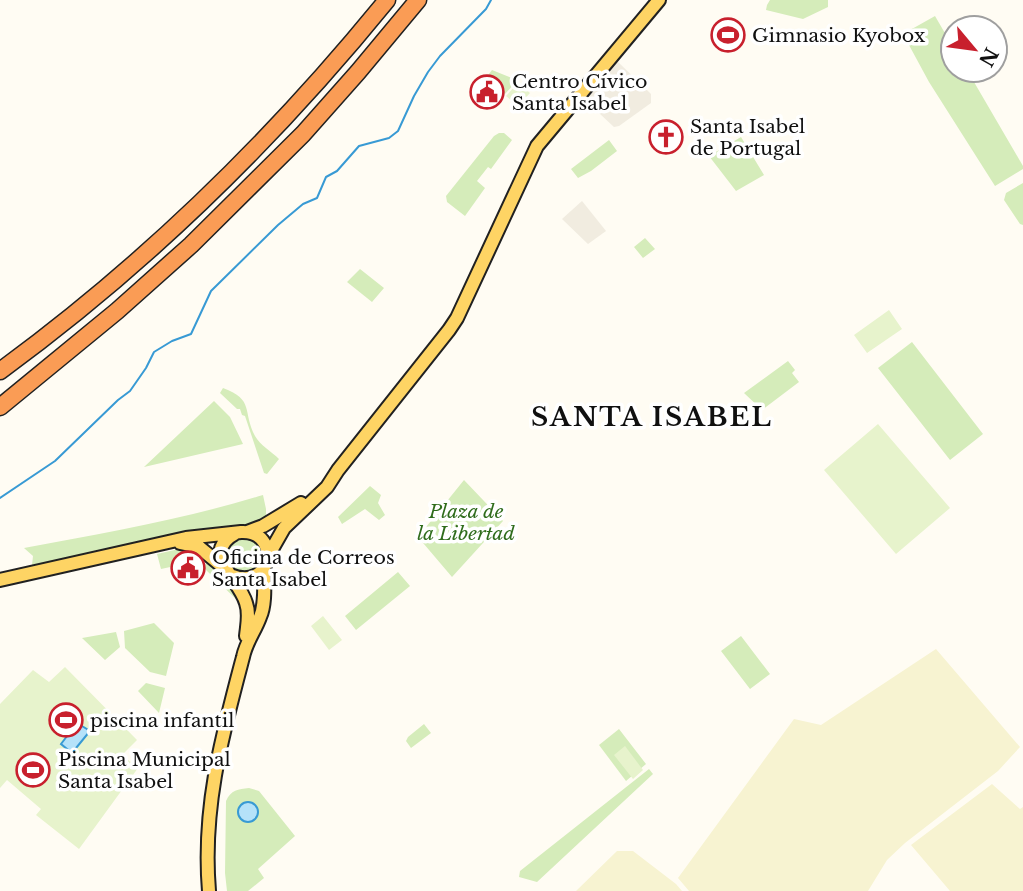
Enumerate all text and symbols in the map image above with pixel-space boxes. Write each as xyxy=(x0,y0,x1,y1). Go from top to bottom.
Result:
north arrow xyxy=(939,14,1009,84)
sports icon: Gimnasio Kyobox xyxy=(709,16,747,54)
place label: Gimnasio Kyobox xyxy=(752,24,926,47)
text: N xyxy=(974,44,1003,71)
place label: Centro Cívico Santa Isabel xyxy=(512,70,647,115)
public building icon: Centro Cívico Santa Isabel xyxy=(468,73,506,111)
place label: Santa Isabel de Portugal xyxy=(690,115,805,160)
church icon: Santa Isabel de Portugal xyxy=(647,118,685,156)
district label: SANTA ISABEL xyxy=(531,401,773,433)
park label: Plaza de la Libertad xyxy=(417,500,515,545)
place label: Oficina de Correos Santa Isabel xyxy=(212,546,395,591)
public building icon: Oficina de Correos Santa Isabel xyxy=(169,549,207,587)
sports icon: piscina infantil xyxy=(47,701,85,739)
place label: piscina infantil xyxy=(90,709,234,732)
place label: Piscina Municipal Santa Isabel xyxy=(58,748,231,793)
sports icon: Piscina Municipal Santa Isabel xyxy=(14,751,52,789)

